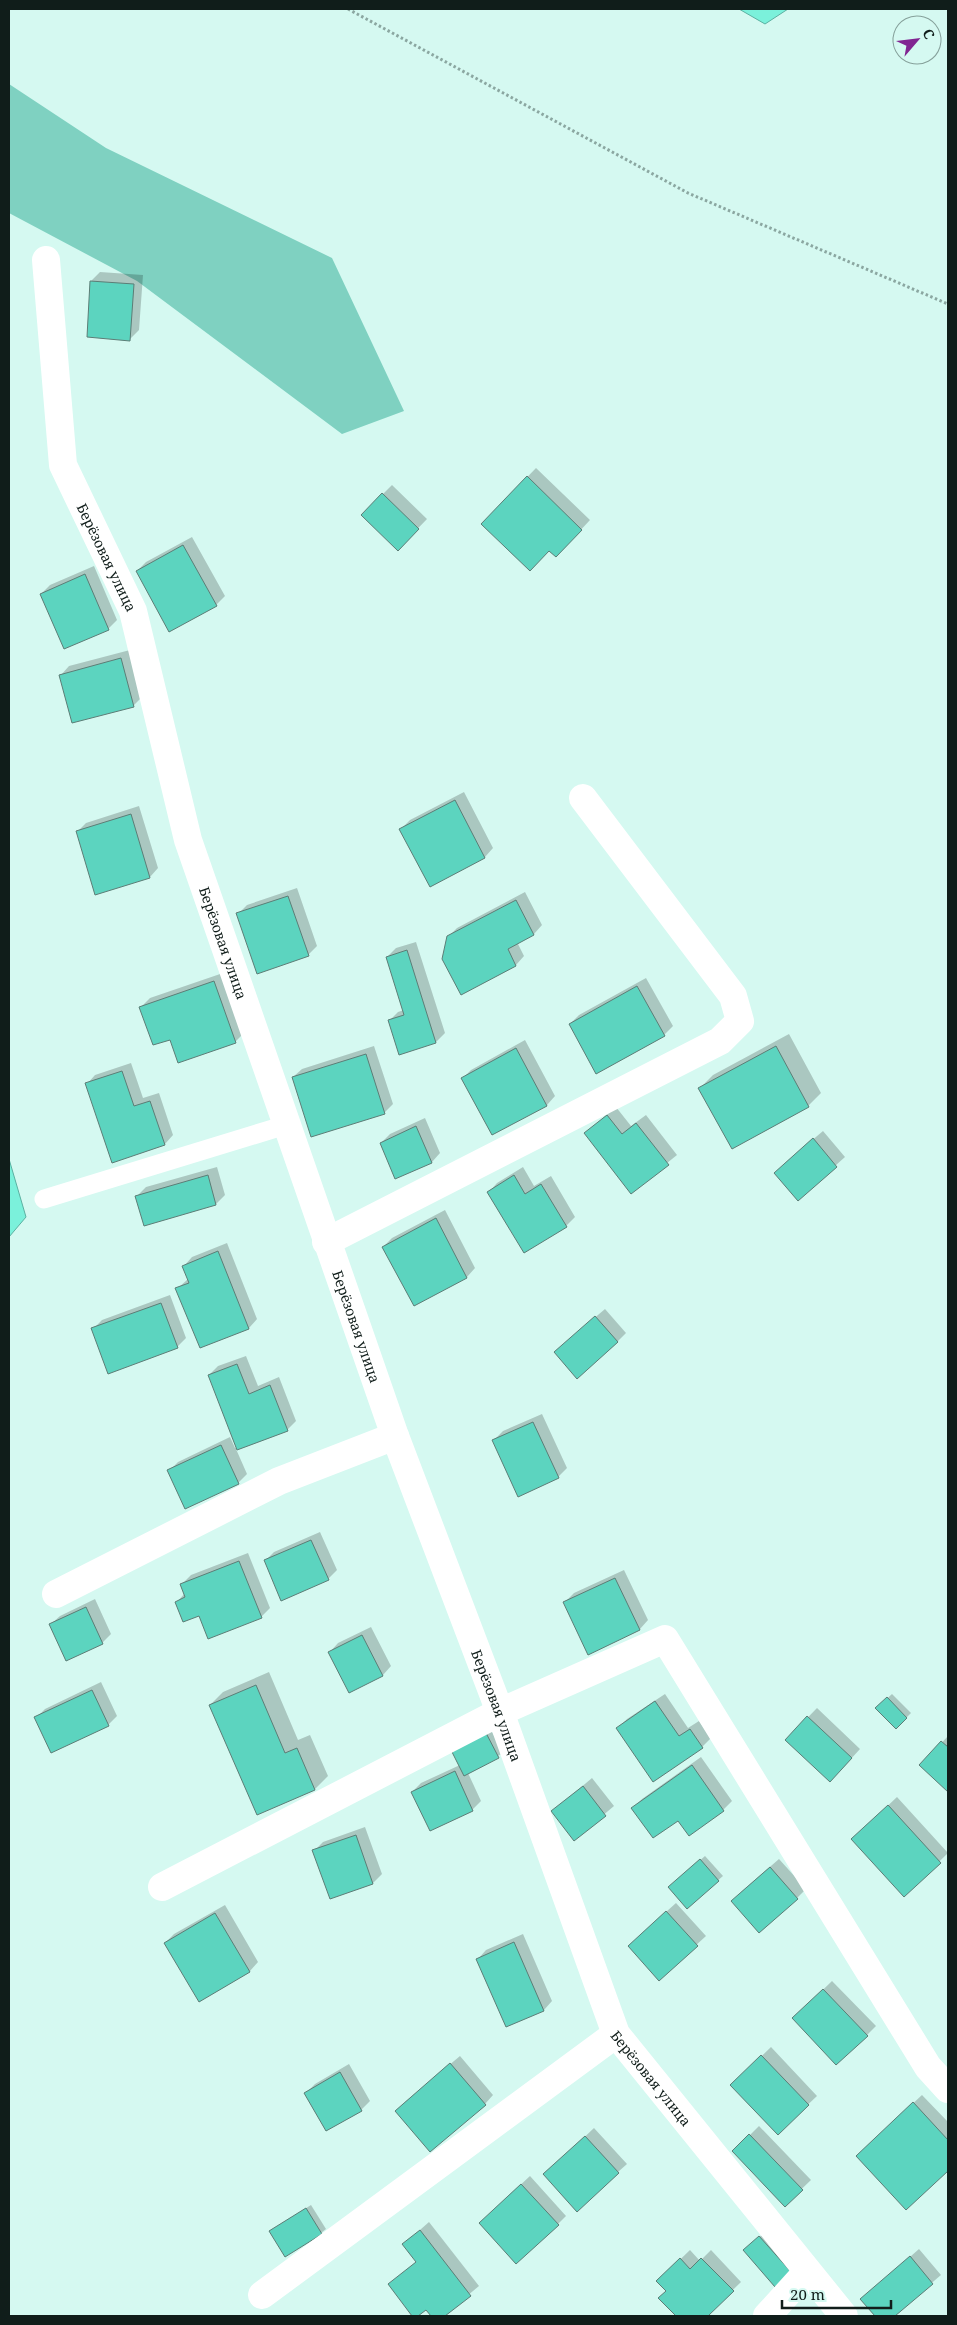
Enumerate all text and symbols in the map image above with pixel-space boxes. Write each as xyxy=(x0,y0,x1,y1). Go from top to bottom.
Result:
north arrow xyxy=(892,15,942,65)
text: С xyxy=(918,25,939,42)
street label: Берёзовая улица xyxy=(73,500,141,615)
street label: Берёзовая улица xyxy=(195,884,252,1002)
street label: Берёзовая улица xyxy=(329,1267,385,1385)
street label: Берёзовая улица xyxy=(468,1647,526,1764)
street label: Берёзовая улица xyxy=(607,2026,696,2130)
scale bar xyxy=(782,2278,891,2310)
text: 20 m xyxy=(790,2284,825,2304)

